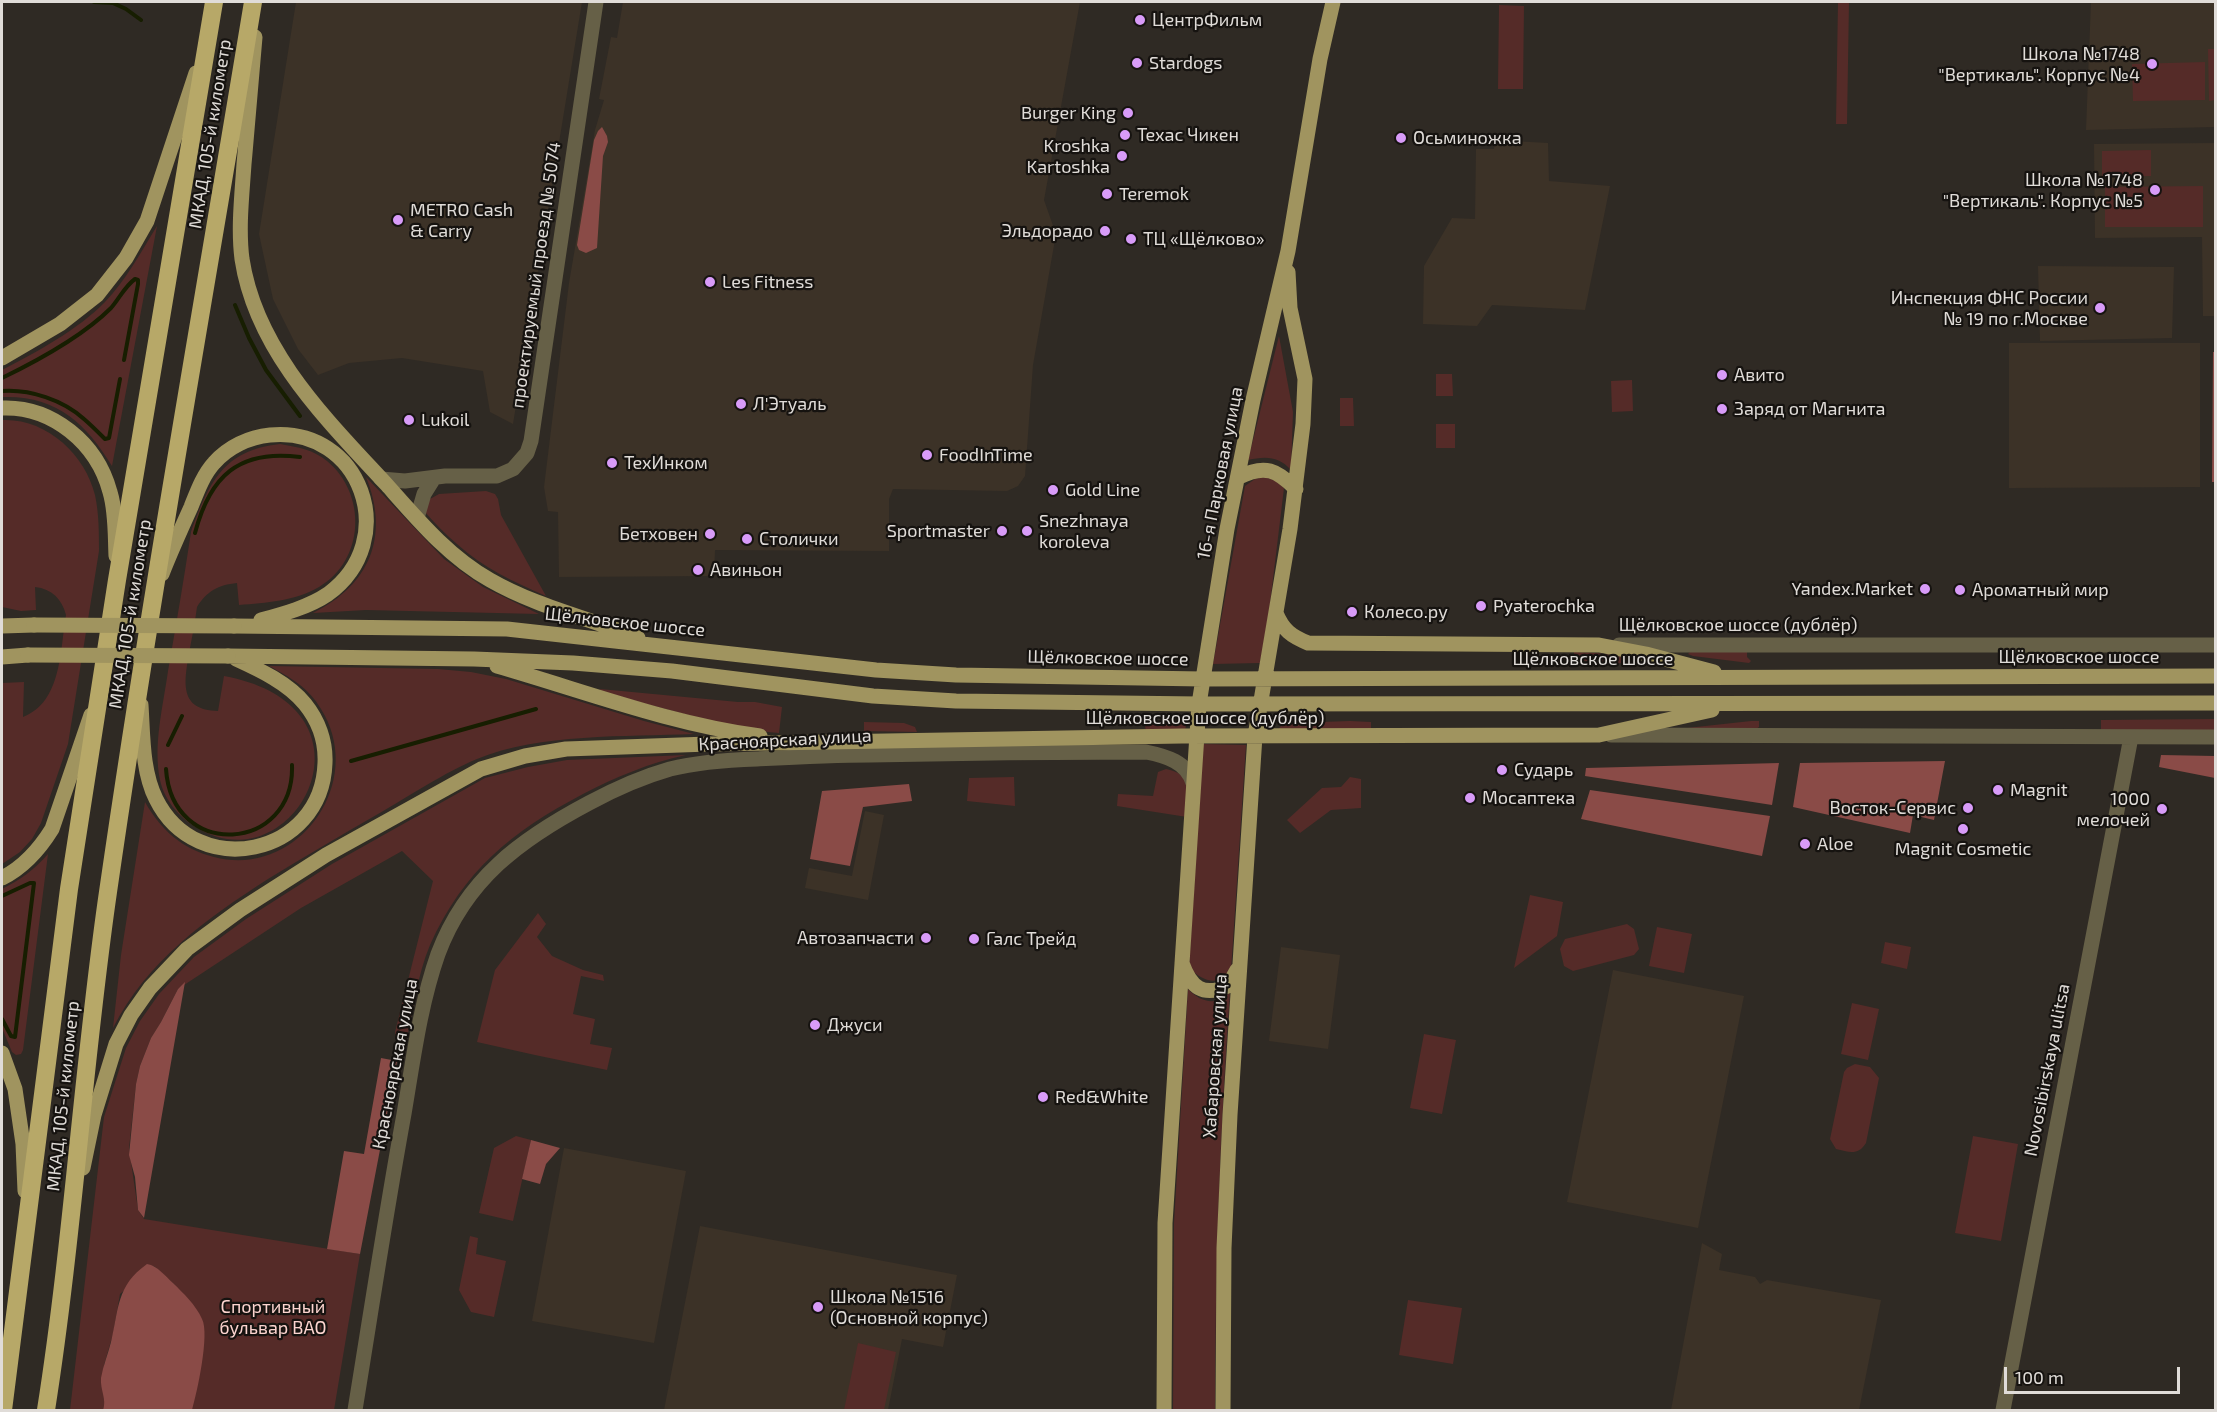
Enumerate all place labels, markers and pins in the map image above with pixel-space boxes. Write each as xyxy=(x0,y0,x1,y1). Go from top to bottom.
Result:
place label: ЦентрФильм xyxy=(1152,9,1262,31)
marker: ЦентрФильм xyxy=(1133,13,1147,27)
place label: Школа №1748 "Вертикаль". Корпус №4 xyxy=(1938,43,2140,86)
place label: Stardogs xyxy=(1149,52,1222,74)
marker: Stardogs xyxy=(1130,56,1144,70)
marker: Школа №1748 "Вертикаль". Корпус №4 xyxy=(2145,57,2159,71)
place label: Burger King xyxy=(1021,102,1116,124)
marker: Burger King xyxy=(1121,106,1135,120)
place label: Техас Чикен xyxy=(1137,124,1239,146)
place label: Осьминожка xyxy=(1413,127,1522,149)
marker: Техас Чикен xyxy=(1118,128,1132,142)
marker: Осьминожка xyxy=(1394,131,1408,145)
place label: Kroshka Kartoshka xyxy=(1027,135,1110,178)
marker: Kroshka Kartoshka xyxy=(1115,149,1129,163)
place label: Школа №1748 "Вертикаль". Корпус №5 xyxy=(1943,169,2143,212)
place label: Teremok xyxy=(1119,183,1189,205)
marker: Школа №1748 "Вертикаль". Корпус №5 xyxy=(2148,183,2162,197)
marker: Teremok xyxy=(1100,187,1114,201)
place label: METRO Cash & Carry xyxy=(410,199,513,242)
marker: METRO Cash & Carry xyxy=(391,213,405,227)
place label: Эльдорадо xyxy=(1001,220,1093,242)
marker: Эльдорадо xyxy=(1098,224,1112,238)
place label: ТЦ «Щёлково» xyxy=(1143,228,1264,250)
marker: ТЦ «Щёлково» xyxy=(1124,232,1138,246)
place label: Les Fitness xyxy=(722,271,813,293)
marker: Les Fitness xyxy=(703,275,717,289)
place label: Инспекция ФНС России № 19 по г.Москве xyxy=(1891,287,2088,330)
marker: Инспекция ФНС России № 19 по г.Москве xyxy=(2093,301,2107,315)
place label: Авито xyxy=(1734,364,1785,386)
marker: Авито xyxy=(1715,368,1729,382)
place label: Л'Этуаль xyxy=(753,393,827,415)
marker: Л'Этуаль xyxy=(734,397,748,411)
place label: Заряд от Магнита xyxy=(1734,398,1885,420)
marker: Заряд от Магнита xyxy=(1715,402,1729,416)
place label: Lukoil xyxy=(421,409,469,431)
marker: Lukoil xyxy=(402,413,416,427)
place label: FoodInTime xyxy=(939,444,1033,466)
marker: FoodInTime xyxy=(920,448,934,462)
place label: ТехИнком xyxy=(624,452,708,474)
marker: ТехИнком xyxy=(605,456,619,470)
place label: Gold Line xyxy=(1065,479,1140,501)
marker: Gold Line xyxy=(1046,483,1060,497)
place label: Snezhnaya koroleva xyxy=(1039,510,1129,552)
place label: Sportmaster xyxy=(887,520,990,542)
place label: Бетховен xyxy=(619,523,698,545)
marker: Sportmaster xyxy=(995,524,1009,538)
marker: Snezhnaya koroleva xyxy=(1020,524,1034,538)
marker: Бетховен xyxy=(703,527,717,541)
place label: Столички xyxy=(759,528,839,550)
marker: Столички xyxy=(740,532,754,546)
place label: Авиньон xyxy=(710,559,782,581)
marker: Авиньон xyxy=(691,563,705,577)
place label: Yandex.Market xyxy=(1792,578,1913,600)
place label: Ароматный мир xyxy=(1972,579,2109,601)
marker: Yandex.Market xyxy=(1918,582,1932,596)
marker: Ароматный мир xyxy=(1953,583,1967,597)
place label: Pyaterochka xyxy=(1493,595,1595,617)
marker: Pyaterochka xyxy=(1474,599,1488,613)
place label: Колесо.ру xyxy=(1364,601,1448,623)
marker: Колесо.ру xyxy=(1345,605,1359,619)
place label: Сударь xyxy=(1514,759,1573,781)
marker: Сударь xyxy=(1495,763,1509,777)
place label: Magnit xyxy=(2010,779,2067,801)
marker: Magnit xyxy=(1991,783,2005,797)
place label: Мосаптека xyxy=(1482,787,1575,809)
place label: 1000 мелочей xyxy=(2077,788,2150,830)
marker: Мосаптека xyxy=(1463,791,1477,805)
place label: Восток-Сервис xyxy=(1829,797,1956,819)
marker: Восток-Сервис xyxy=(1961,801,1975,815)
marker: 1000 мелочей xyxy=(2155,802,2169,816)
marker: Magnit Cosmetic xyxy=(1956,822,1970,836)
place label: Aloe xyxy=(1817,833,1853,855)
marker: Aloe xyxy=(1798,837,1812,851)
place label: Magnit Cosmetic xyxy=(1895,838,2031,860)
place label: Автозапчасти xyxy=(797,927,914,949)
place label: Галс Трейд xyxy=(986,928,1076,950)
marker: Автозапчасти xyxy=(919,931,933,945)
marker: Галс Трейд xyxy=(967,932,981,946)
place label: Джуси xyxy=(827,1014,883,1036)
marker: Джуси xyxy=(808,1018,822,1032)
place label: Red&White xyxy=(1055,1086,1148,1108)
marker: Red&White xyxy=(1036,1090,1050,1104)
place label: Школа №1516 (Основной корпус) xyxy=(830,1286,988,1328)
marker: Школа №1516 (Основной корпус) xyxy=(811,1300,825,1314)

